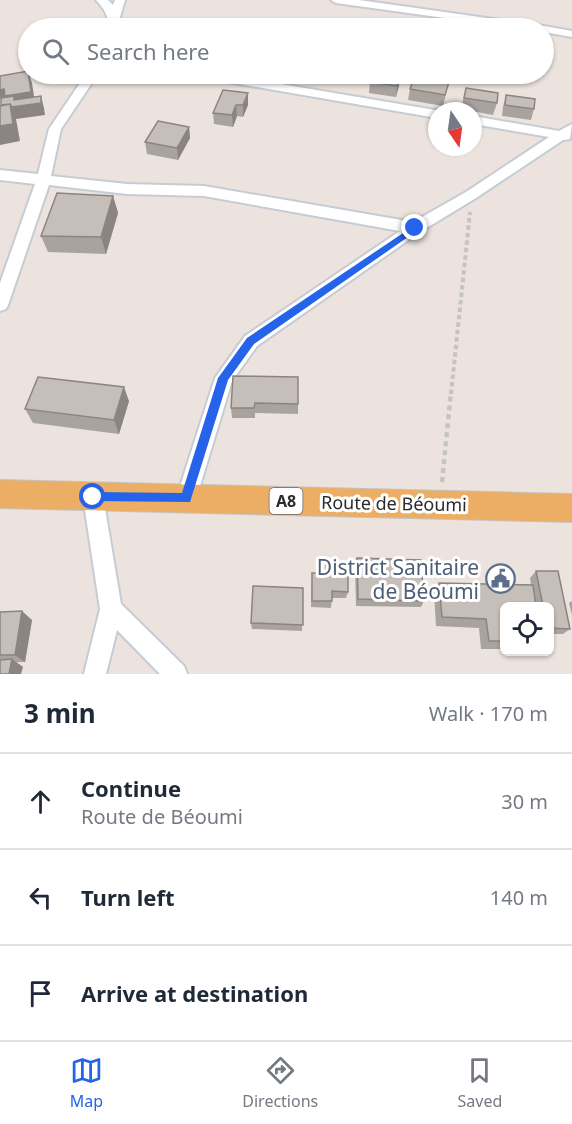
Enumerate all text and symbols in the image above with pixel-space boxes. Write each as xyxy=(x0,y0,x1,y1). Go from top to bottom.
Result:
search box xyxy=(18,18,554,84)
icon: search xyxy=(39,35,72,68)
text: Search here xyxy=(87,36,209,66)
north arrow xyxy=(428,102,482,156)
route end xyxy=(401,214,427,240)
route start xyxy=(79,483,105,509)
road number: A8 xyxy=(270,488,302,514)
street label: Route de Béoumi xyxy=(321,490,467,516)
place label: District Sanitaire de Béoumi xyxy=(317,553,479,605)
public building icon: District Sanitaire de Béoumi xyxy=(484,563,516,595)
map controls xyxy=(500,602,554,656)
button: locate xyxy=(500,602,554,656)
text: 3 min xyxy=(24,695,96,731)
text: Walk · 170 m xyxy=(429,700,548,727)
text: Continue xyxy=(81,773,181,803)
icon: ahead xyxy=(24,785,57,818)
text: 30 m xyxy=(501,788,548,815)
text: Route de Béoumi xyxy=(81,803,243,830)
icon: left xyxy=(24,881,57,914)
text: Turn left xyxy=(81,882,175,912)
text: 140 m xyxy=(490,884,548,911)
icon: arrive xyxy=(24,977,57,1010)
text: Arrive at destination xyxy=(81,978,308,1008)
tab: Map xyxy=(70,1054,103,1112)
tab: Directions xyxy=(242,1054,318,1112)
tab: Saved xyxy=(458,1054,502,1112)

